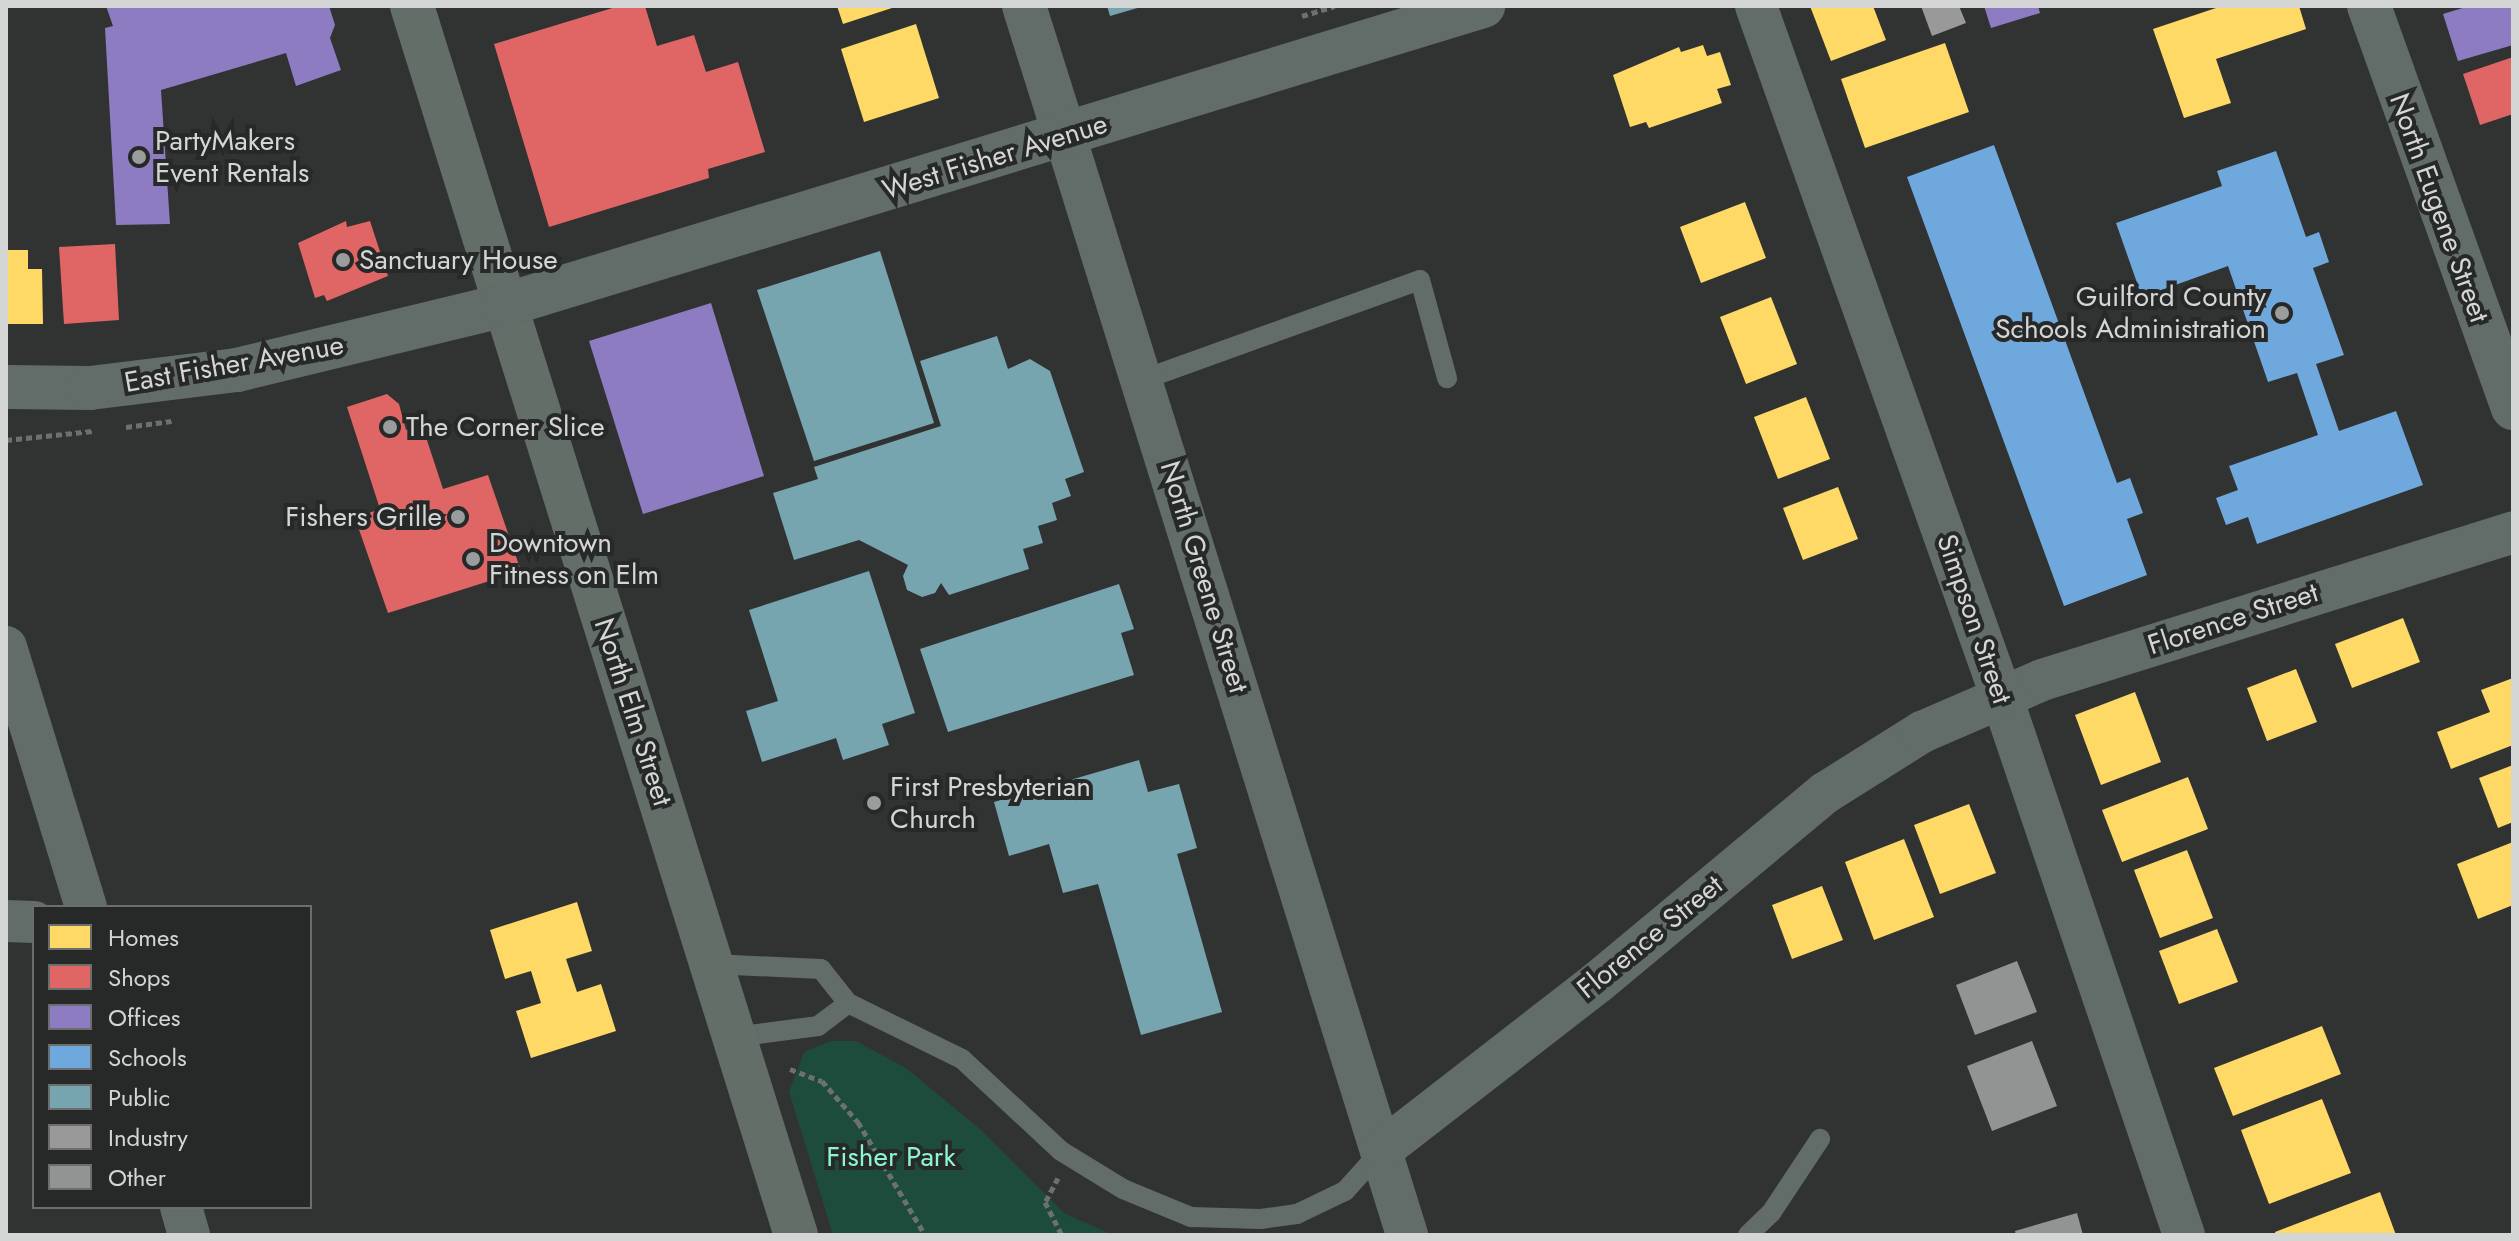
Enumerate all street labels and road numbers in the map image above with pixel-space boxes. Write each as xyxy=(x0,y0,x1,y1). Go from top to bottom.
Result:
street label: North Eugene Street xyxy=(2382,89,2496,327)
street label: West Fisher Avenue xyxy=(879,107,1111,207)
street label: East Fisher Avenue xyxy=(122,328,346,400)
street label: North Greene Street xyxy=(1153,457,1255,697)
street label: Simpson Street xyxy=(1929,530,2019,708)
street label: Florence Street xyxy=(2144,576,2322,662)
street label: North Elm Street xyxy=(587,614,679,810)
street label: Florence Street xyxy=(1571,868,1729,1006)

